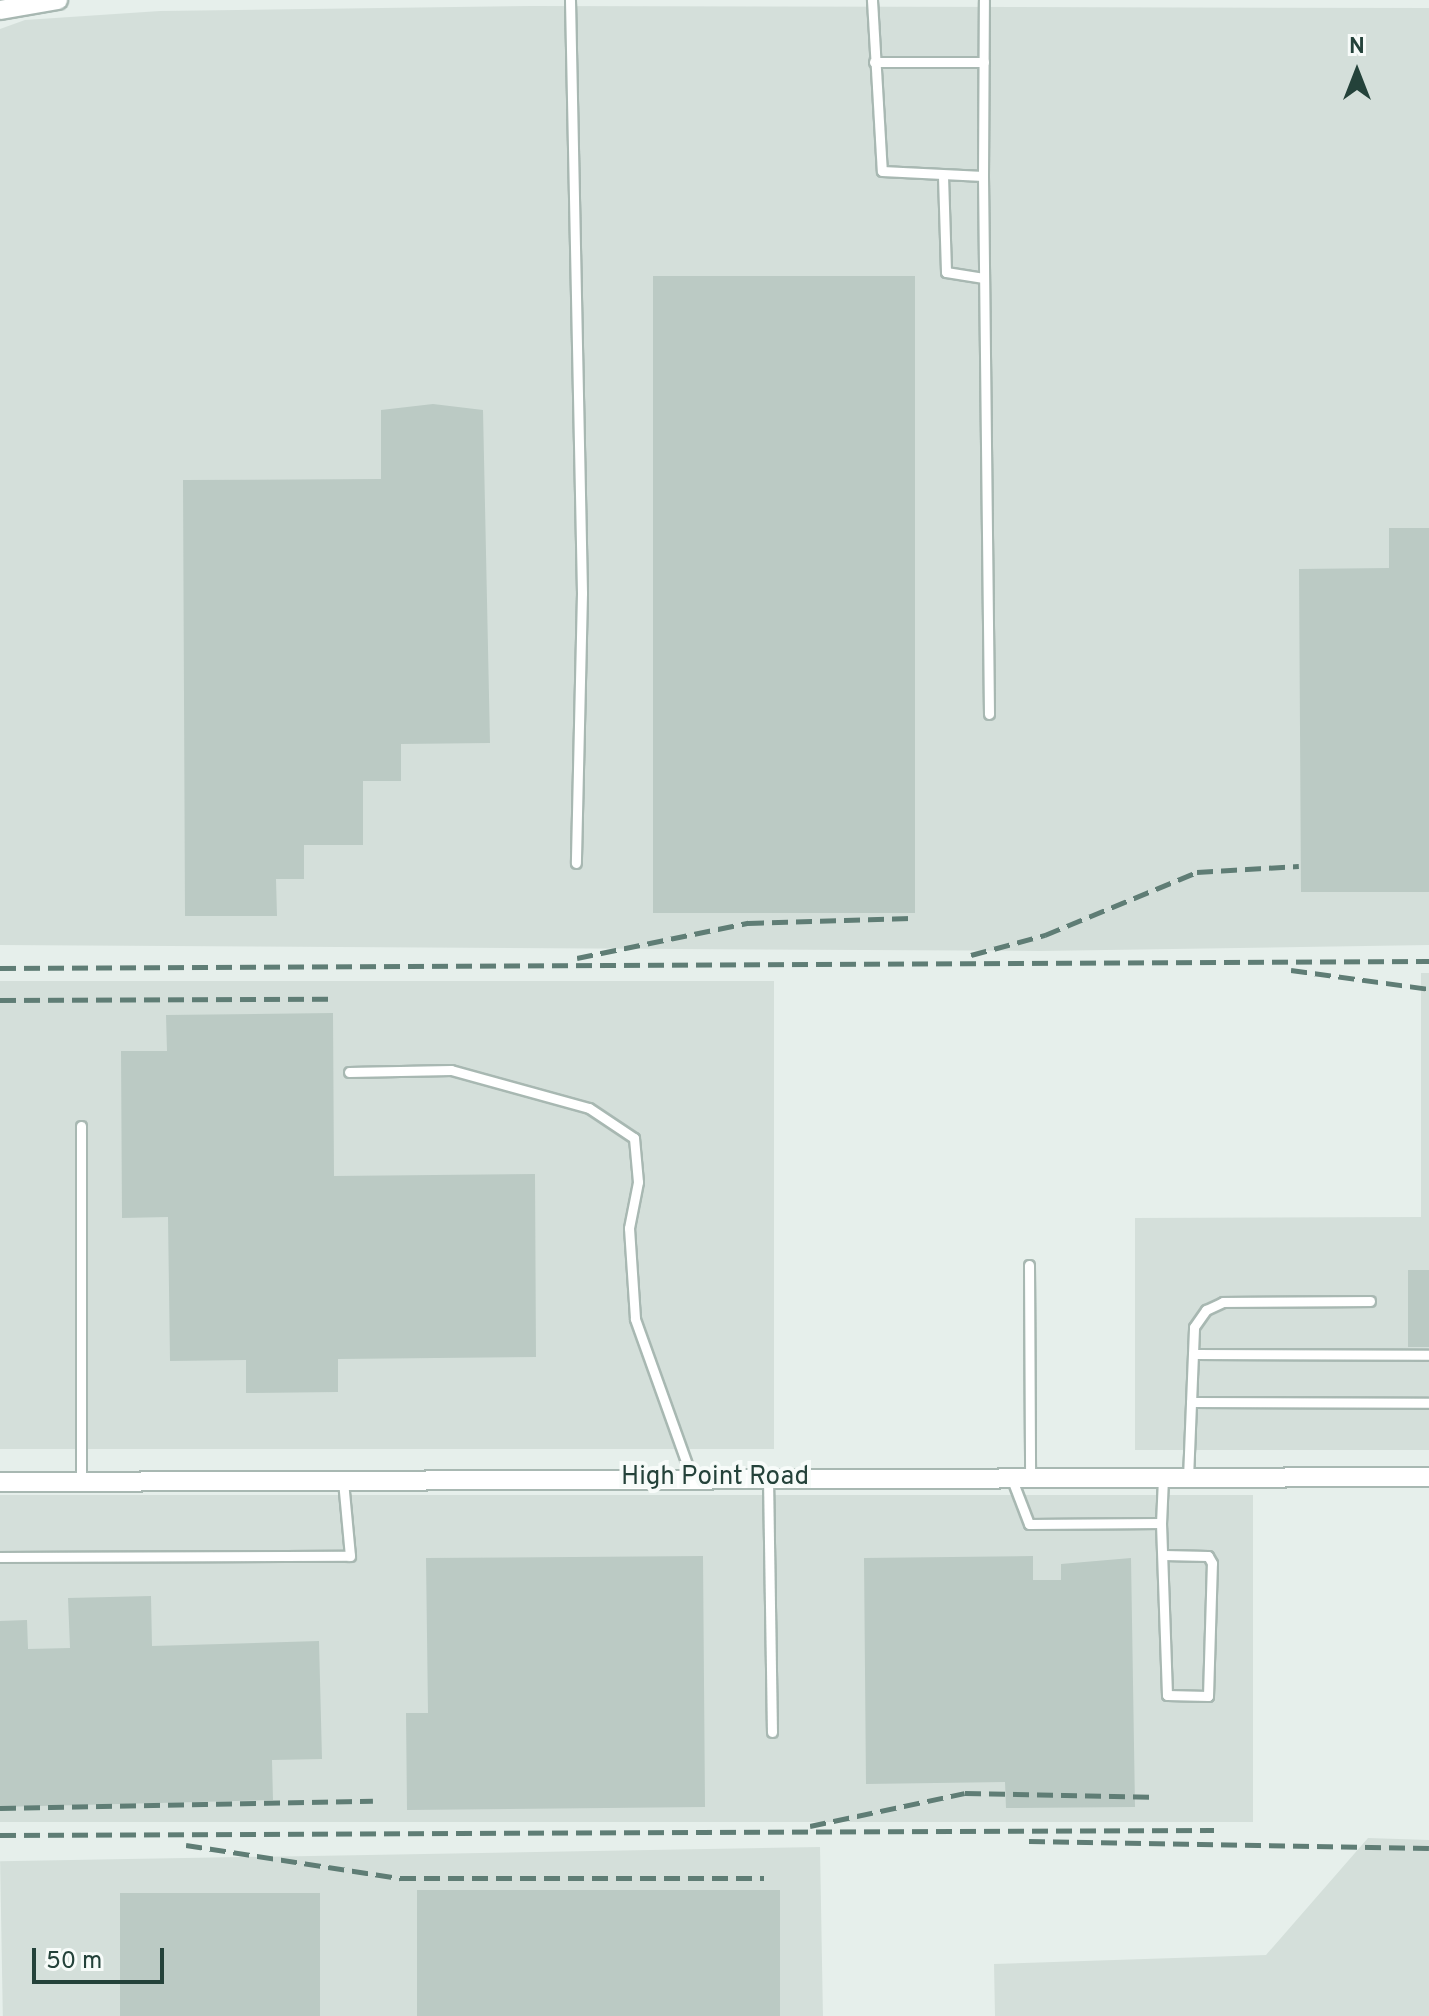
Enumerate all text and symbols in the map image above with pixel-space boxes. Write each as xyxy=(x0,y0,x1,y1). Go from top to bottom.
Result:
north arrow xyxy=(1317,32,1397,112)
text: N xyxy=(1349,34,1365,61)
street label: High Point Road xyxy=(621,1462,809,1494)
scale bar xyxy=(36,1932,168,1982)
text: 50 m xyxy=(46,1947,102,1977)

